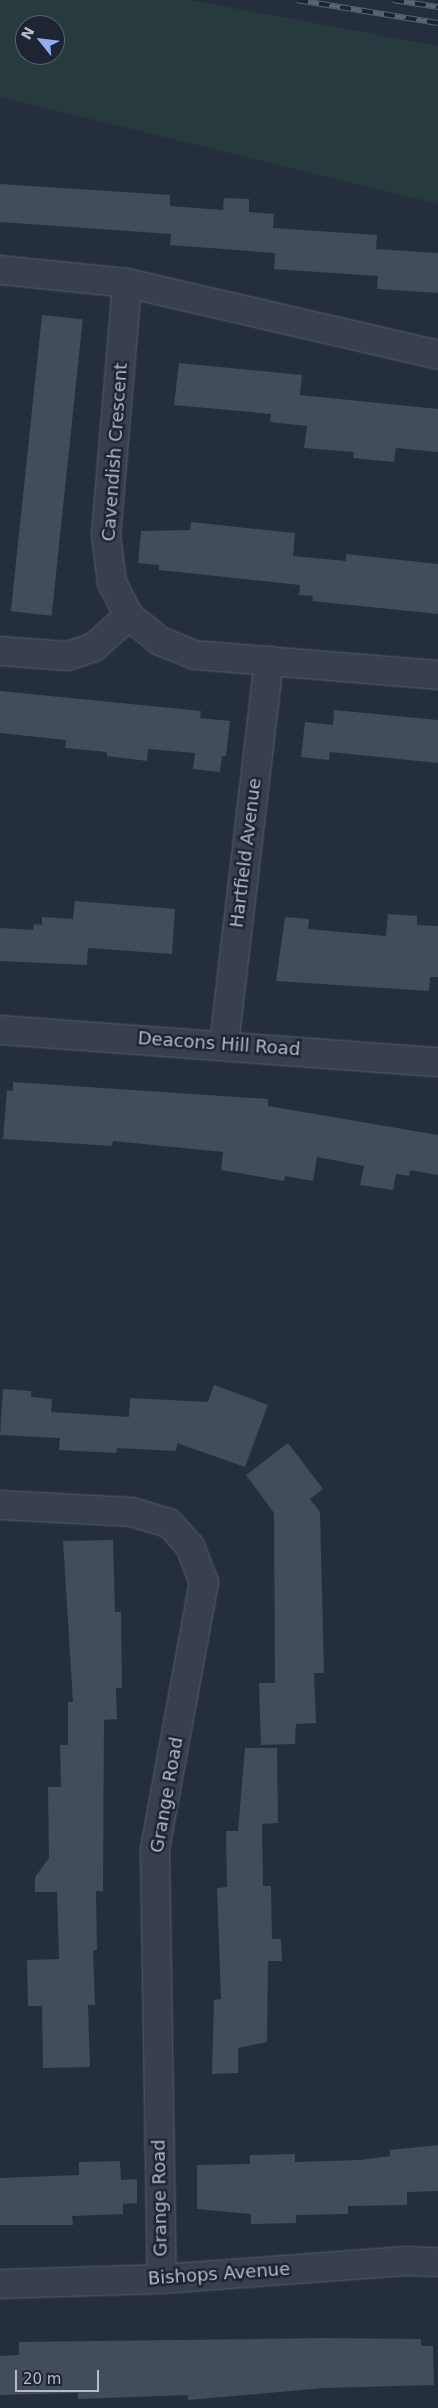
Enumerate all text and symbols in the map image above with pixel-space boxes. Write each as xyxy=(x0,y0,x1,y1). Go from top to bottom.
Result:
north arrow xyxy=(15,15,65,65)
text: N xyxy=(18,24,38,42)
street label: Cavendish Crescent xyxy=(98,362,132,542)
street label: Hartfield Avenue xyxy=(226,777,266,929)
street label: Deacons Hill Road xyxy=(137,1028,301,1060)
street label: Grange Road xyxy=(146,1735,188,1855)
street label: Grange Road xyxy=(148,2139,172,2257)
street label: Bishops Avenue xyxy=(147,2258,291,2290)
scale bar xyxy=(18,2360,101,2392)
text: 20 m xyxy=(23,2370,61,2388)

